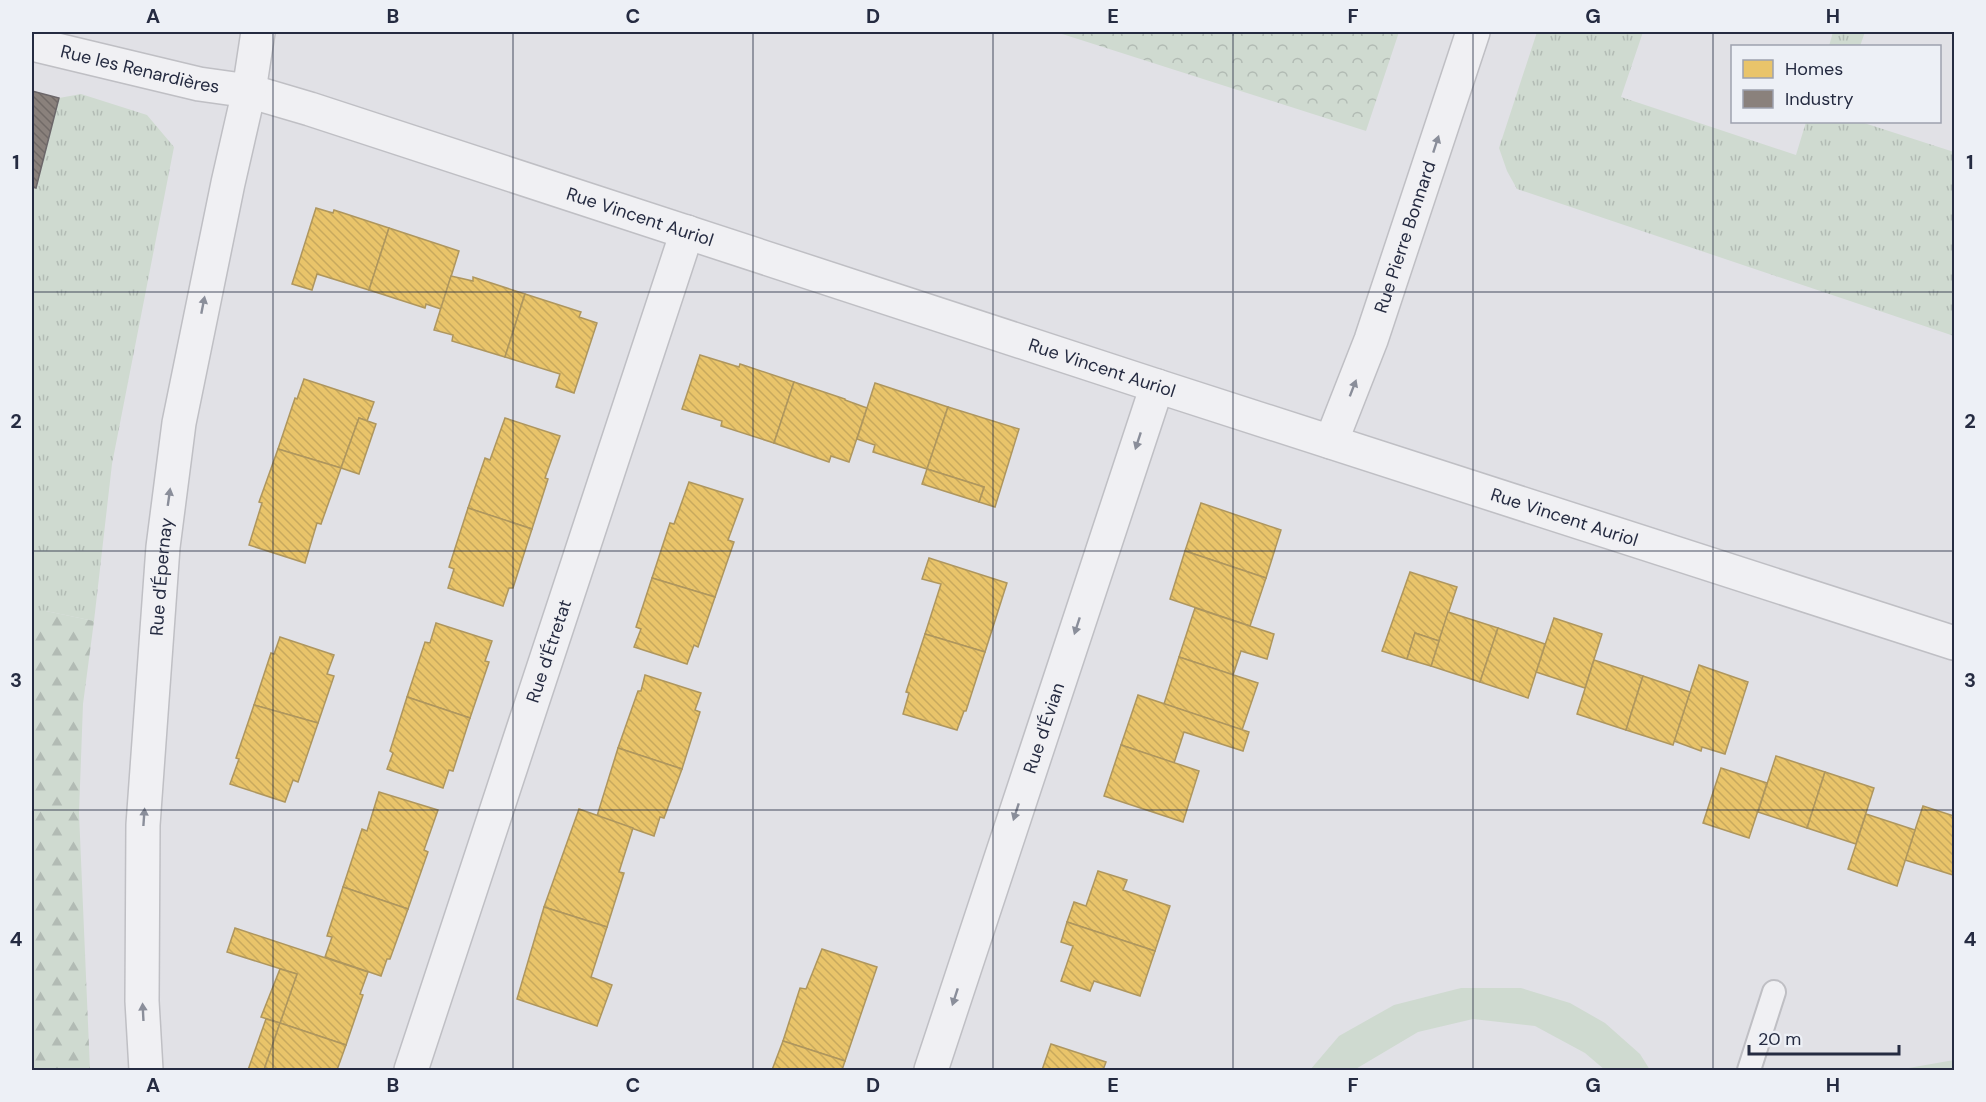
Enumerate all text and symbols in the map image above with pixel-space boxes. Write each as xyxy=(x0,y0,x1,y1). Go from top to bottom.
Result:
text: A xyxy=(146,3,160,29)
text: B xyxy=(387,3,399,29)
text: C xyxy=(626,3,640,29)
text: D xyxy=(866,3,880,29)
text: E xyxy=(1107,3,1119,29)
text: F xyxy=(1347,3,1359,29)
text: G xyxy=(1585,3,1601,29)
text: H xyxy=(1826,3,1840,29)
street label: Rue les Renardières xyxy=(58,39,221,99)
legend xyxy=(1731,45,1941,123)
text: Homes xyxy=(1785,57,1843,81)
text: Industry xyxy=(1785,87,1854,111)
one-way arrow xyxy=(1432,135,1441,153)
text: 1 xyxy=(12,149,20,175)
text: 1 xyxy=(1966,149,1974,175)
street label: Rue Pierre Bonnard xyxy=(1369,158,1441,316)
street label: Rue Vincent Auriol xyxy=(563,182,717,252)
one-way arrow xyxy=(199,296,208,315)
street label: Rue Vincent Auriol xyxy=(1025,333,1178,403)
one-way arrow xyxy=(1348,378,1358,396)
text: 2 xyxy=(10,408,22,434)
text: 2 xyxy=(1964,408,1976,434)
one-way arrow xyxy=(1133,432,1143,450)
street label: Rue Vincent Auriol xyxy=(1488,482,1641,552)
one-way arrow xyxy=(165,488,174,507)
street label: Rue d'Épernay xyxy=(145,516,179,637)
street label: Rue d'Étretat xyxy=(521,596,577,706)
one-way arrow xyxy=(1072,617,1081,635)
text: 3 xyxy=(10,667,22,693)
text: 3 xyxy=(1964,667,1976,693)
street label: Rue d'Évian xyxy=(1018,680,1070,777)
one-way arrow xyxy=(1011,803,1021,821)
one-way arrow xyxy=(139,808,148,827)
text: 4 xyxy=(10,926,23,952)
text: 4 xyxy=(1964,926,1977,952)
one-way arrow xyxy=(950,988,960,1006)
one-way arrow xyxy=(138,1003,147,1022)
scale bar xyxy=(1749,1018,1899,1056)
text: 20 m xyxy=(1758,1027,1801,1051)
text: A xyxy=(146,1072,160,1098)
text: B xyxy=(387,1072,399,1098)
text: C xyxy=(626,1072,640,1098)
text: D xyxy=(866,1072,880,1098)
text: E xyxy=(1107,1072,1119,1098)
text: F xyxy=(1347,1072,1359,1098)
text: G xyxy=(1585,1072,1601,1098)
text: H xyxy=(1826,1072,1840,1098)

